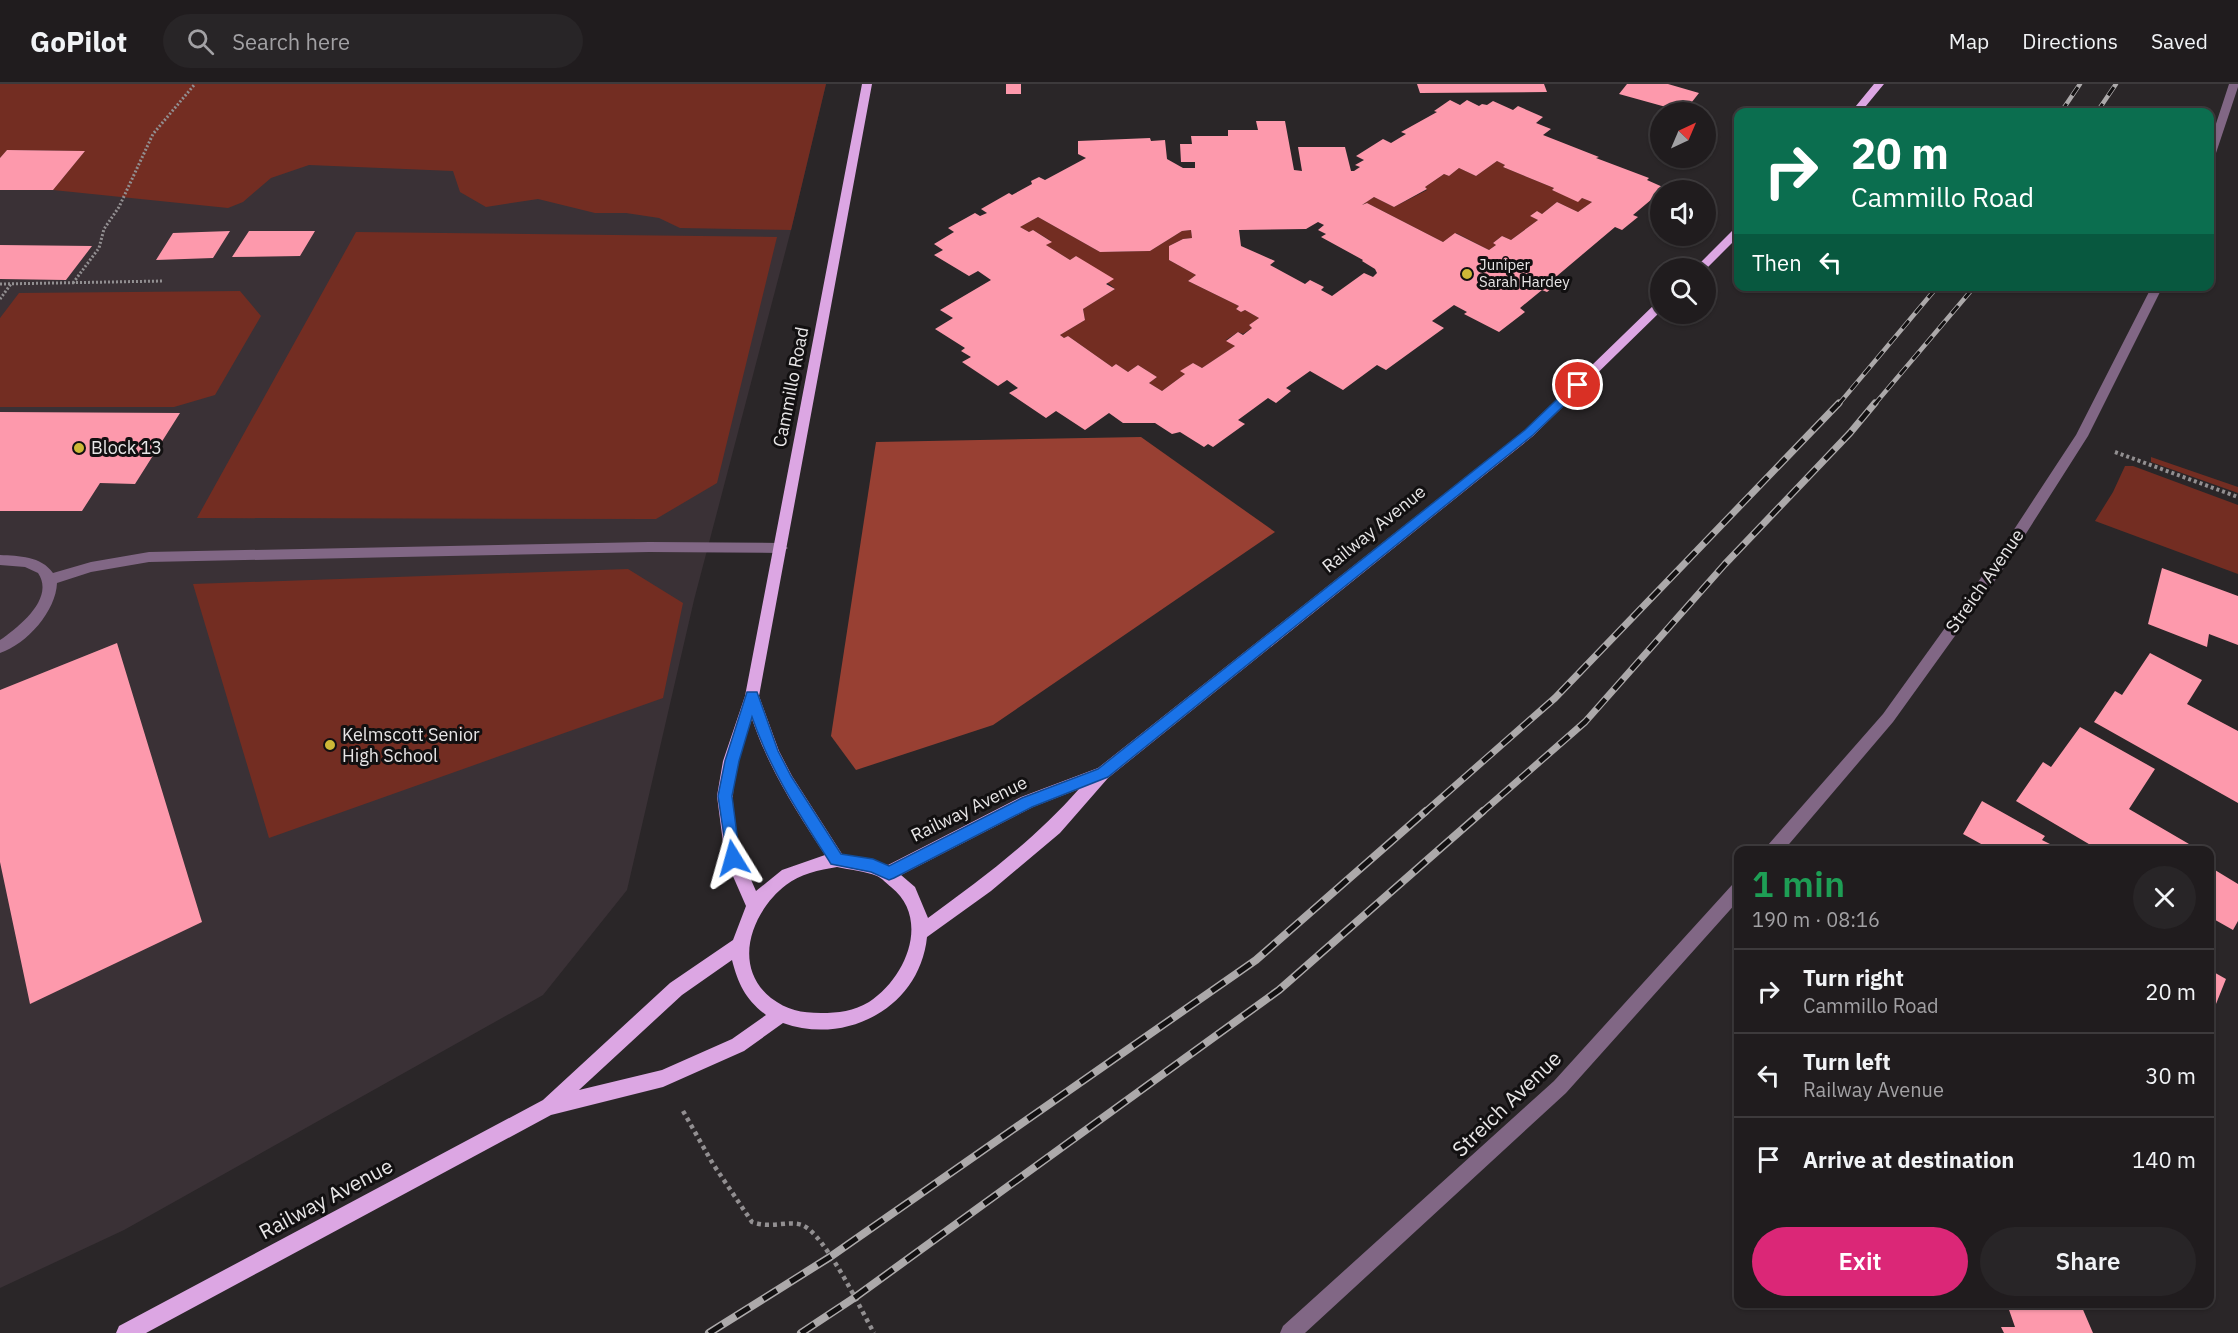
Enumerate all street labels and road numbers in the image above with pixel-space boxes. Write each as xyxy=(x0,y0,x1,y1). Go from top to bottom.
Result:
street label: Cammillo Road xyxy=(768,325,813,449)
street label: Railway Avenue xyxy=(1317,480,1430,577)
street label: Streich Avenue xyxy=(1940,524,2029,637)
street label: Railway Avenue xyxy=(907,770,1031,847)
street label: Streich Avenue xyxy=(1446,1044,1567,1163)
street label: Railway Avenue xyxy=(254,1151,397,1245)

